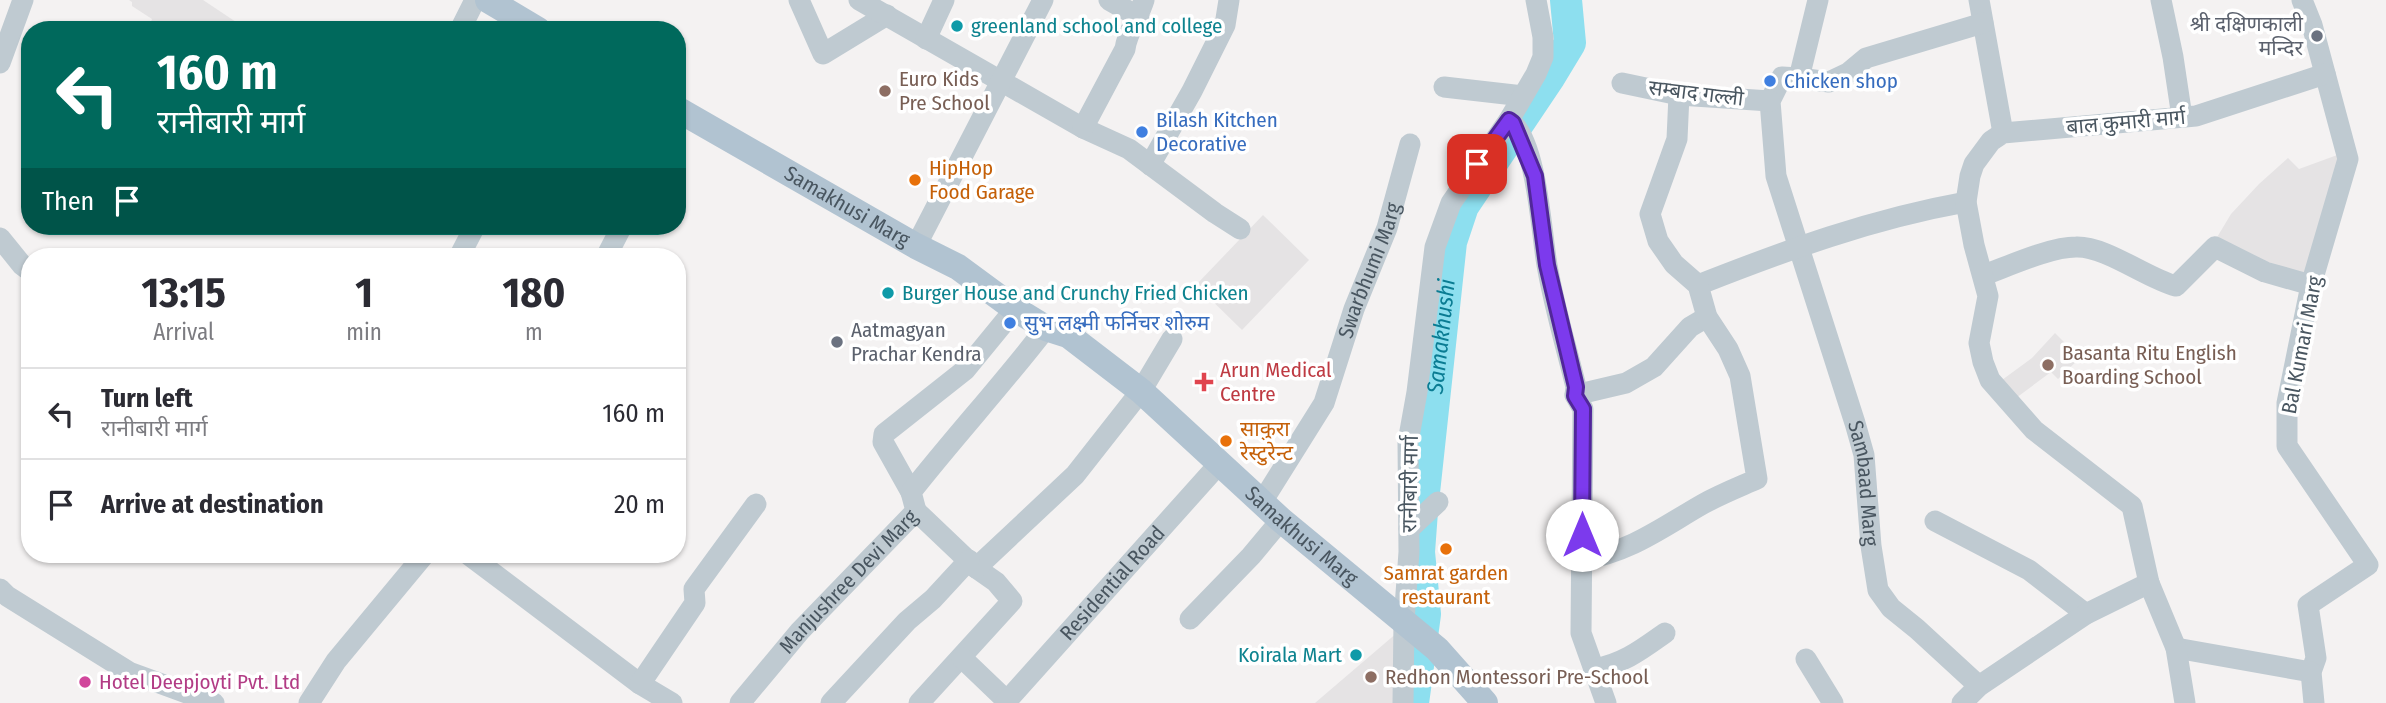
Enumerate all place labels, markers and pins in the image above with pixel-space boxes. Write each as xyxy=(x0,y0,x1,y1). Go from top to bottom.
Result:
place label: श्री दक्षिणकाली मन्दिर xyxy=(2190,11,2304,61)
place label: greenland school and college xyxy=(971,13,1222,39)
marker: greenland school and college xyxy=(949,18,965,34)
marker: श्री दक्षिणकाली मन्दिर xyxy=(2309,28,2325,44)
place label: Euro Kids Pre School xyxy=(899,66,990,116)
place label: Chicken shop xyxy=(1784,68,1898,94)
marker: Chicken shop xyxy=(1762,73,1778,89)
marker: Euro Kids Pre School xyxy=(877,83,893,99)
place label: Bilash Kitchen Decorative xyxy=(1156,107,1278,157)
marker: Bilash Kitchen Decorative xyxy=(1134,124,1150,140)
pin xyxy=(1447,134,1507,194)
place label: HipHop Food Garage xyxy=(929,155,1035,205)
marker: HipHop Food Garage xyxy=(907,172,923,188)
place label: Burger House and Crunchy Fried Chicken xyxy=(902,280,1249,306)
marker: Burger House and Crunchy Fried Chicken xyxy=(880,285,896,301)
place label: सुभ लक्ष्मी फर्निचर शोरुम xyxy=(1024,310,1210,336)
marker: सुभ लक्ष्मी फर्निचर शोरुम xyxy=(1002,315,1018,331)
place label: Aatmagyan Prachar Kendra xyxy=(851,317,982,367)
marker: Aatmagyan Prachar Kendra xyxy=(829,334,845,350)
place label: Basanta Ritu English Boarding School xyxy=(2062,340,2237,390)
place label: Arun Medical Centre xyxy=(1220,357,1332,407)
marker: Basanta Ritu English Boarding School xyxy=(2040,357,2056,373)
marker: Arun Medical Centre xyxy=(1194,372,1214,392)
place label: साकुरा रेस्टुरेन्ट xyxy=(1239,416,1294,466)
marker: साकुरा रेस्टुरेन्ट xyxy=(1218,433,1234,449)
marker: Samrat garden restaurant xyxy=(1438,541,1454,557)
place label: Samrat garden restaurant xyxy=(1384,560,1508,610)
place label: Koirala Mart xyxy=(1238,642,1342,668)
marker: Koirala Mart xyxy=(1348,647,1364,663)
place label: Redhon Montessori Pre-School xyxy=(1385,664,1649,690)
place label: Hotel Deepjoyti Pvt. Ltd xyxy=(99,669,300,695)
marker: Redhon Montessori Pre-School xyxy=(1363,669,1379,685)
marker: Hotel Deepjoyti Pvt. Ltd xyxy=(77,674,93,690)

